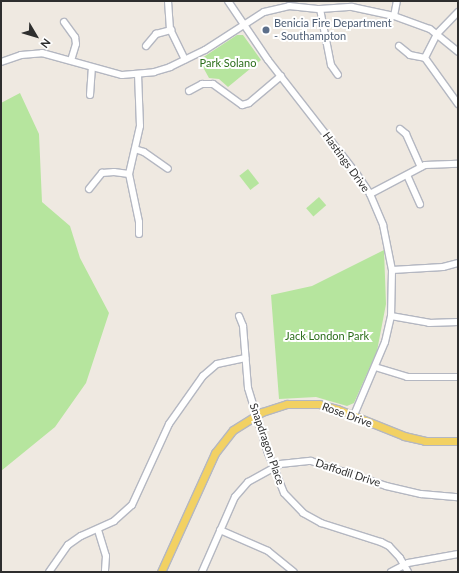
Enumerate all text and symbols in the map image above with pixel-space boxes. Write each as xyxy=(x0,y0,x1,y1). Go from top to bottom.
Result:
north arrow xyxy=(16,16,56,56)
place label: Benicia Fire Department - Southampton xyxy=(274,17,392,43)
marker: Benicia Fire Department - Southampton xyxy=(261,25,271,35)
text: N xyxy=(38,36,54,51)
park label: Park Solano xyxy=(200,56,256,70)
street label: Hastings Drive xyxy=(320,129,372,195)
park label: Jack London Park xyxy=(285,329,369,343)
street label: Rose Drive xyxy=(320,400,374,430)
street label: Snapdragon Place xyxy=(247,401,287,487)
street label: Daffodil Drive xyxy=(314,456,382,490)

